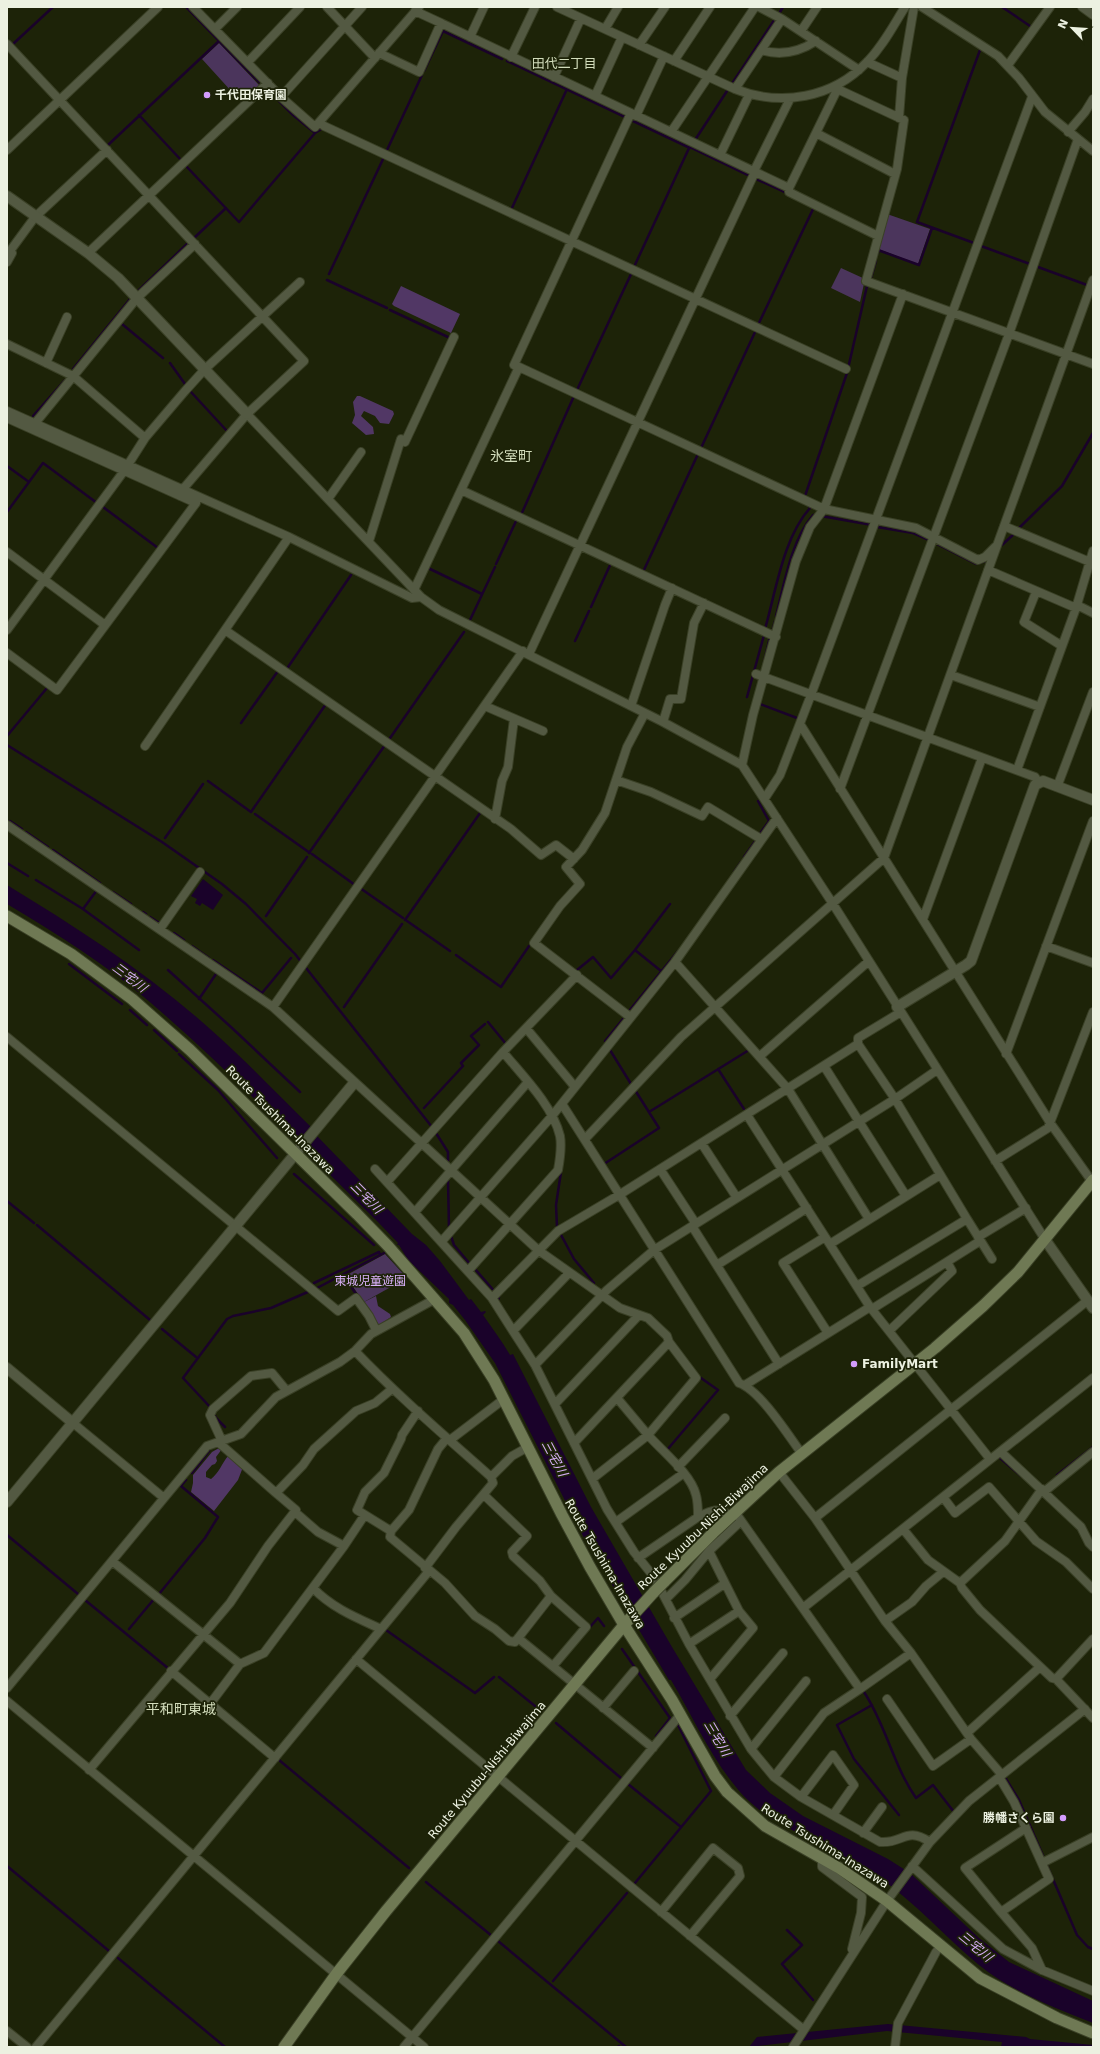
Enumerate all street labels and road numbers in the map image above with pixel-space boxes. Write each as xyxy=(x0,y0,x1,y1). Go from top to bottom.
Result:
street label: Route Tsushima-Inazawa xyxy=(223,1063,337,1177)
street label: Route Kyuubu-Nishi-Biwajima xyxy=(635,1461,771,1593)
street label: Route Tsushima-Inazawa xyxy=(562,1497,648,1631)
street label: Route Kyuubu-Nishi-Biwajima xyxy=(425,1698,549,1842)
street label: Route Tsushima-Inazawa xyxy=(759,1801,891,1891)

